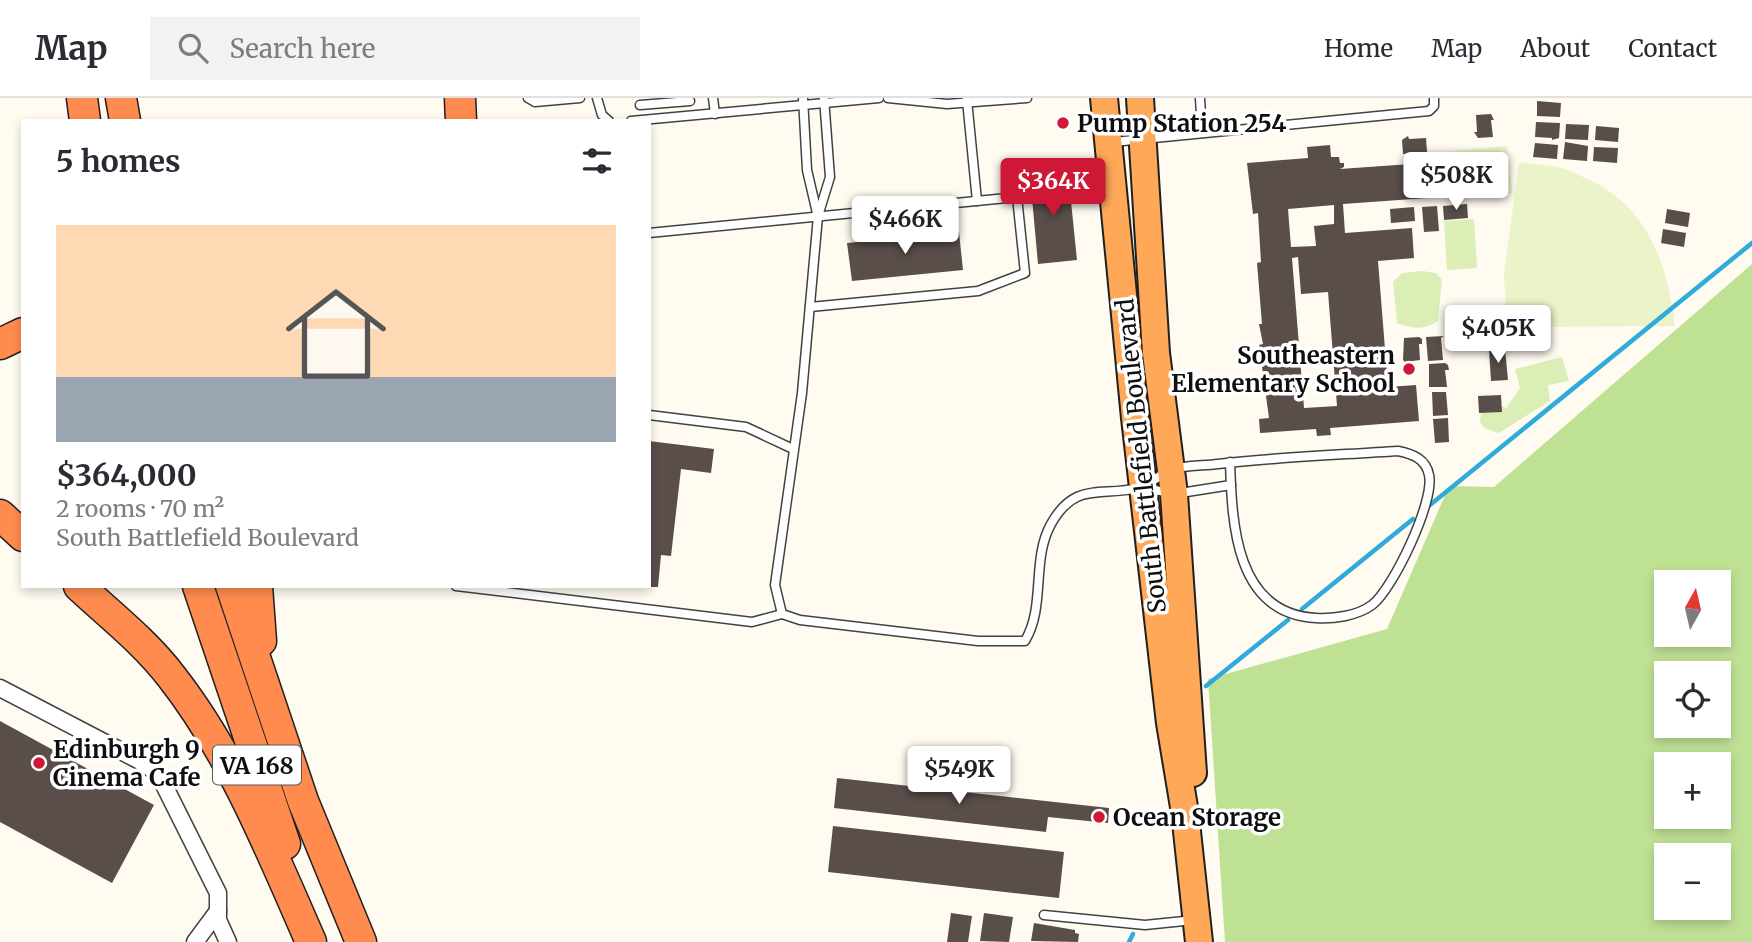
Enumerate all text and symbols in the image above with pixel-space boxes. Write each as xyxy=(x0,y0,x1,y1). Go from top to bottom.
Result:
search box xyxy=(150,17,640,80)
text: Map xyxy=(35,28,108,69)
icon: search xyxy=(174,29,212,67)
text: Search here xyxy=(230,32,375,65)
text: Home xyxy=(1324,33,1393,64)
text: Map xyxy=(1431,33,1482,64)
text: About xyxy=(1520,33,1590,64)
text: Contact xyxy=(1628,33,1717,64)
place label: Pump Station 254 xyxy=(1077,108,1287,139)
marker: Pump Station 254 xyxy=(1055,115,1071,131)
text: 5 homes xyxy=(56,142,181,180)
icon: filters xyxy=(578,142,616,180)
pin: $508K xyxy=(1407,152,1505,212)
pin: $364K xyxy=(1004,158,1102,218)
text: $508K xyxy=(1419,160,1493,189)
text: $364K xyxy=(1017,166,1089,195)
pin: $466K xyxy=(856,197,954,256)
text: $466K xyxy=(868,204,942,233)
icon: home xyxy=(273,271,399,397)
street label: South Battlefield Boulevard xyxy=(1109,297,1173,615)
pin: $405K xyxy=(1449,306,1547,365)
text: $405K xyxy=(1461,313,1535,342)
place label: Southeastern Elementary School xyxy=(1171,340,1395,399)
marker: Southeastern Elementary School xyxy=(1401,361,1417,377)
text: $364,000 xyxy=(56,456,197,494)
text: 2 rooms · 70 m² xyxy=(56,494,224,523)
text: South Battlefield Boulevard xyxy=(56,523,359,552)
north arrow xyxy=(1654,570,1731,648)
map controls xyxy=(1654,570,1731,920)
button: locate xyxy=(1654,661,1731,738)
place label: Edinburgh 9 Cinema Cafe xyxy=(53,734,201,793)
road number: VA 168 xyxy=(213,746,301,785)
pin: $549K xyxy=(910,746,1008,806)
button: + xyxy=(1654,752,1731,829)
text: $549K xyxy=(924,754,995,783)
marker: Edinburgh 9 Cinema Cafe xyxy=(31,755,47,771)
place label: Ocean Storage xyxy=(1113,802,1281,833)
marker: Ocean Storage xyxy=(1091,809,1107,825)
button: − xyxy=(1654,843,1731,920)

